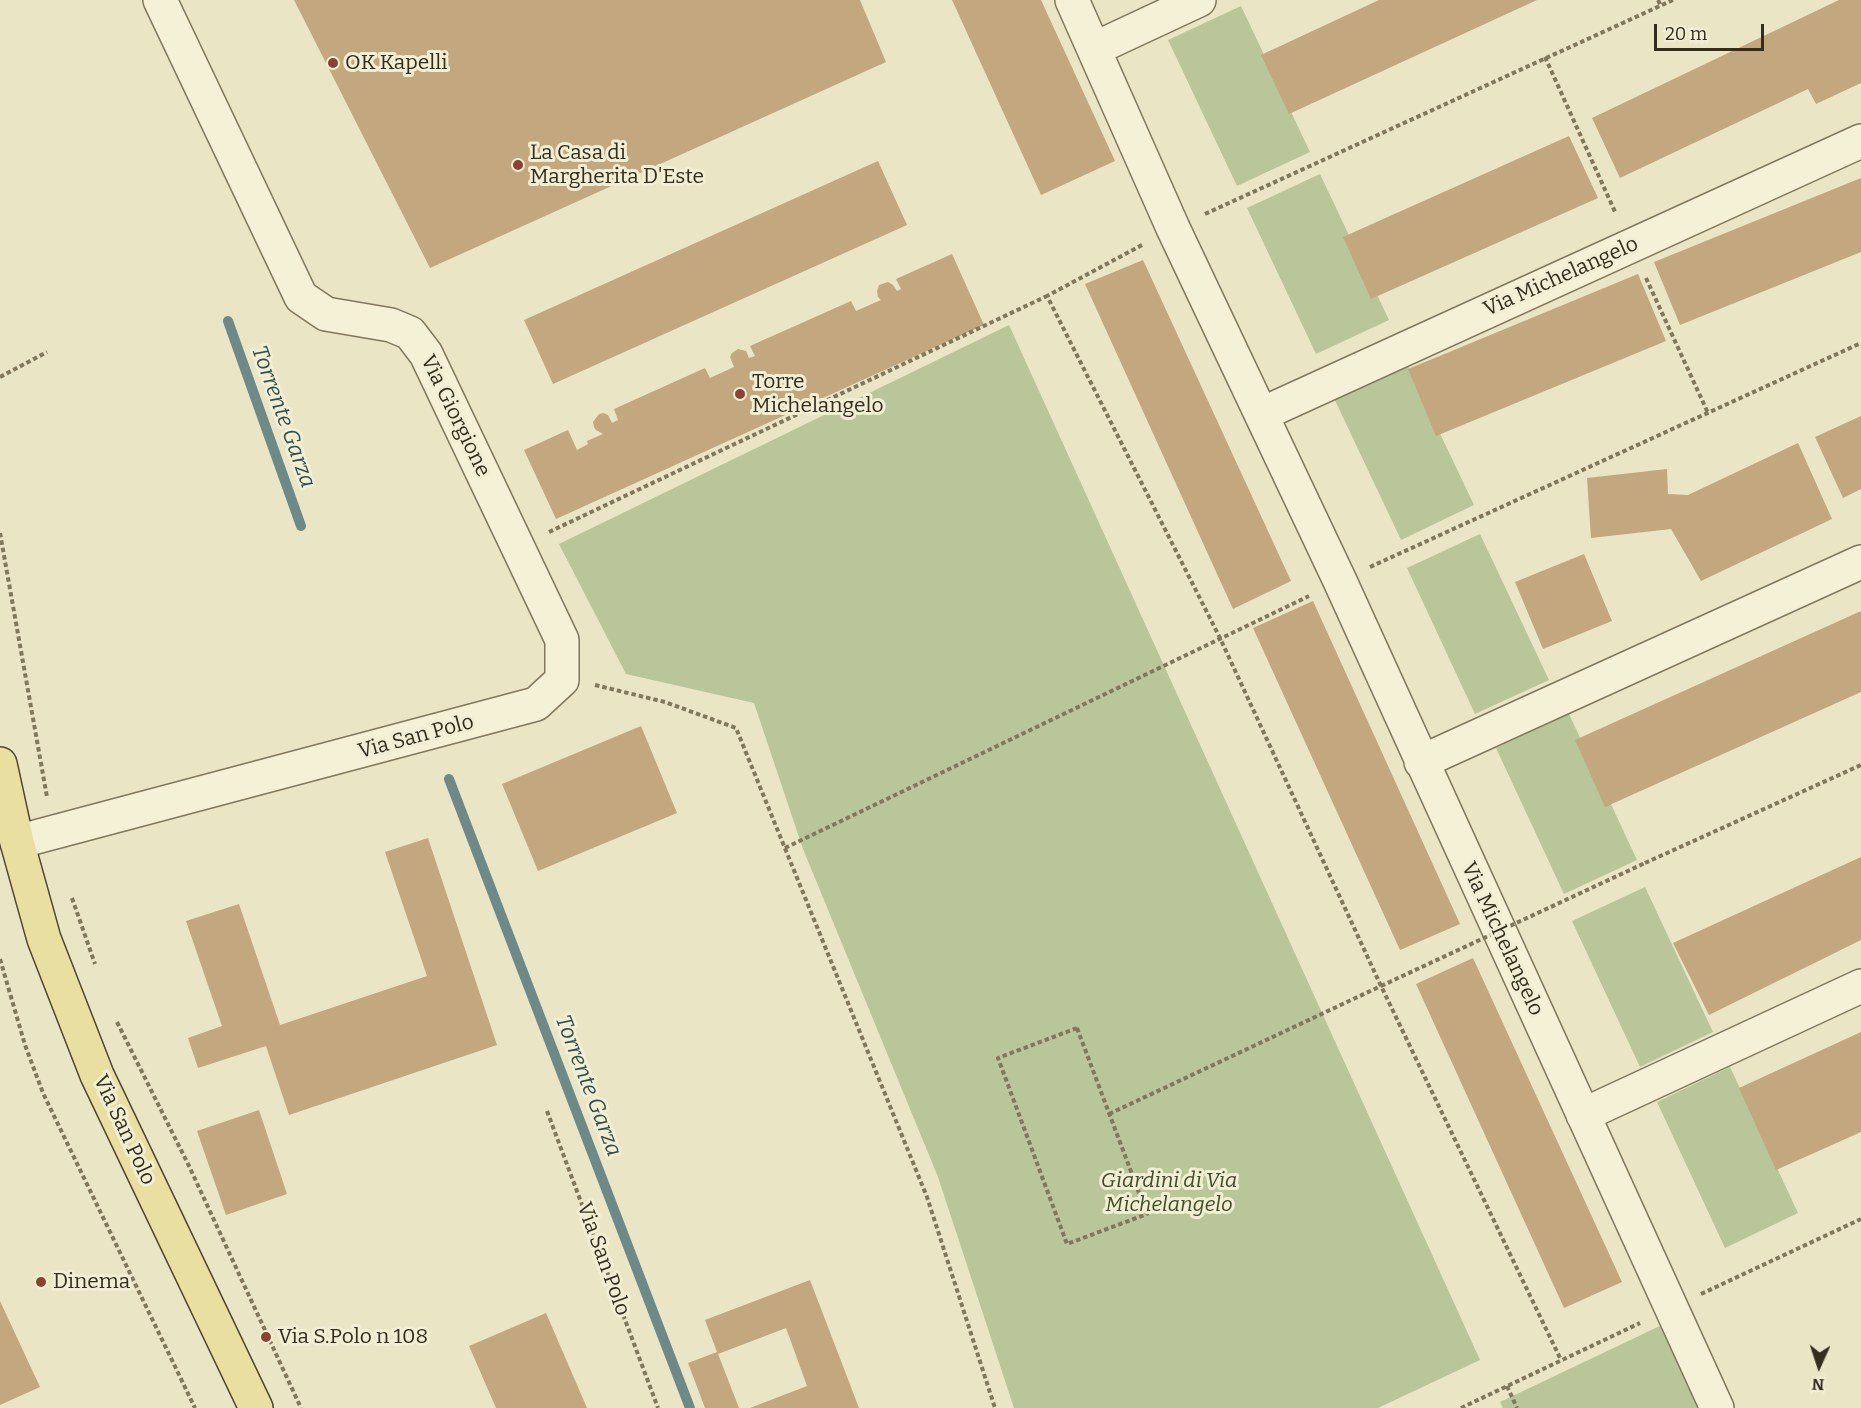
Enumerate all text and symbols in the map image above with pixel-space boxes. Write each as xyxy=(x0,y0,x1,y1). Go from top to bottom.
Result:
scale bar xyxy=(1657,12,1766,50)
text: 20 m xyxy=(1665,23,1707,45)
place label: OK Kapelli xyxy=(345,50,448,76)
marker: OK Kapelli xyxy=(326,56,340,70)
place label: La Casa di Margherita D'Este xyxy=(530,140,704,190)
marker: La Casa di Margherita D'Este xyxy=(511,158,525,172)
street label: Via Michelangelo xyxy=(1480,232,1642,322)
water label: Torrente Garza xyxy=(245,342,321,492)
street label: Via Giorgione xyxy=(415,351,495,481)
place label: Torre Michelangelo xyxy=(752,369,884,419)
marker: Torre Michelangelo xyxy=(733,387,747,401)
street label: Via San Polo xyxy=(355,709,477,765)
street label: Via Michelangelo xyxy=(1455,858,1549,1020)
water label: Torrente Garza xyxy=(549,1012,627,1160)
street label: Via San Polo xyxy=(87,1071,161,1189)
park label: Giardini di Via Michelangelo xyxy=(1101,1168,1237,1218)
street label: Via San Polo xyxy=(571,1199,635,1319)
place label: Dinema xyxy=(53,1269,130,1295)
marker: Dinema xyxy=(34,1275,48,1289)
place label: Via S.Polo n 108 xyxy=(278,1324,428,1350)
marker: Via S.Polo n 108 xyxy=(259,1330,273,1344)
north arrow xyxy=(1789,1336,1849,1396)
text: N xyxy=(1811,1375,1825,1394)

